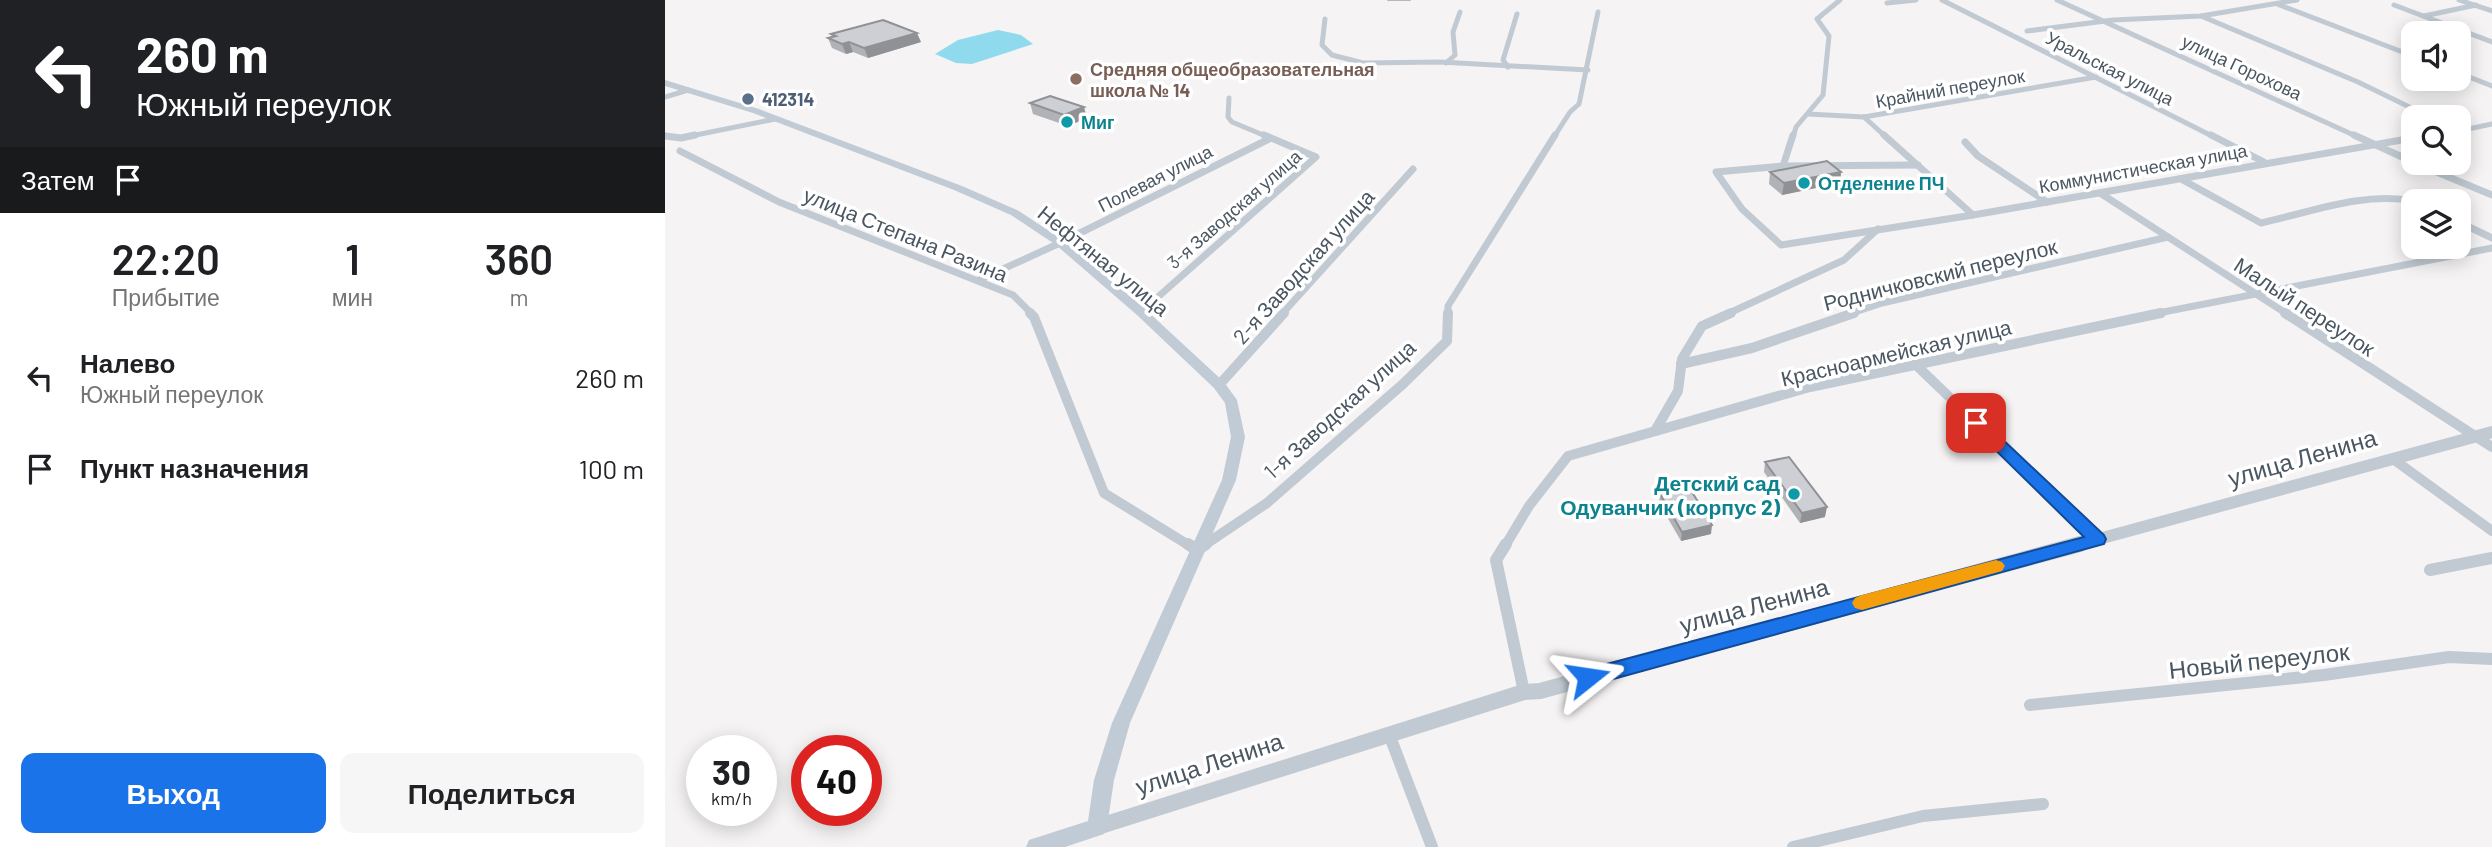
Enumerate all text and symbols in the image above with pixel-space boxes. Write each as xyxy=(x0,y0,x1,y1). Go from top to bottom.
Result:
map controls xyxy=(2401,21,2471,259)
button: sound xyxy=(2401,21,2471,91)
text: 260 m xyxy=(136,24,268,83)
street label: Уральская улица xyxy=(2042,26,2179,110)
icon: left xyxy=(21,28,112,119)
street label: улица Горохова xyxy=(2179,30,2306,105)
place label: Средняя общеобразовательная школа № 14 xyxy=(1090,58,1375,101)
street label: Крайний переулок xyxy=(1874,64,2026,112)
marker: Средняя общеобразовательная школа № 14 xyxy=(1068,71,1084,87)
text: Южный переулок xyxy=(136,84,391,122)
place label: 412314 xyxy=(762,88,814,110)
marker: 412314 xyxy=(740,91,756,107)
button: search xyxy=(2401,105,2471,175)
place label: Миг xyxy=(1081,111,1115,133)
marker: Миг xyxy=(1059,114,1075,130)
street label: Полевая улица xyxy=(1094,139,1217,216)
street label: Коммунистическая улица xyxy=(2037,139,2250,197)
street label: 3-я Заводская улица xyxy=(1163,144,1306,273)
icon: arrive xyxy=(109,161,147,199)
text: Затем xyxy=(21,164,95,195)
place label: Отделение ПЧ xyxy=(1818,172,1944,194)
marker: Отделение ПЧ xyxy=(1796,175,1812,191)
street label: улица Степана Разина xyxy=(800,182,1012,287)
street label: 2-я Заводская улица xyxy=(1227,183,1379,348)
button: layers xyxy=(2401,189,2471,259)
street label: Нефтяная улица xyxy=(1033,200,1175,321)
text: 22:20 xyxy=(112,233,220,283)
text: 1 xyxy=(345,233,360,283)
text: 360 xyxy=(485,233,553,283)
street label: Родничковский переулок xyxy=(1821,233,2060,315)
street label: Малый переулок xyxy=(2230,251,2381,361)
text: Прибытие xyxy=(112,283,220,311)
text: мин xyxy=(332,283,373,311)
text: m xyxy=(510,283,529,311)
street label: Красноармейская улица xyxy=(1778,313,2014,391)
street label: 1-я Заводская улица xyxy=(1258,334,1420,484)
text: Налево xyxy=(80,347,175,378)
icon: left xyxy=(21,359,59,397)
text: 260 m xyxy=(575,362,644,393)
text: Южный переулок xyxy=(80,380,263,408)
pin xyxy=(1946,393,2006,453)
icon: arrive xyxy=(1957,404,1995,442)
street label: улица Ленина xyxy=(2224,422,2380,492)
icon: arrive xyxy=(21,450,59,488)
text: Пункт назначения xyxy=(80,452,309,483)
text: 100 m xyxy=(579,453,644,484)
place label: Детский сад Одуванчик (корпус 2) xyxy=(1560,470,1781,519)
marker: Детский сад Одуванчик (корпус 2) xyxy=(1786,486,1802,502)
street label: улица Ленина xyxy=(1676,571,1832,639)
street label: Новый переулок xyxy=(2167,636,2351,684)
position arrow xyxy=(1551,640,1625,714)
street label: улица Ленина xyxy=(1132,725,1287,800)
speed limit sign: 40 xyxy=(791,735,882,826)
text: 30 xyxy=(712,750,751,792)
button: Выход xyxy=(21,753,326,833)
button: Поделиться xyxy=(340,753,644,833)
text: km/h xyxy=(711,787,752,809)

